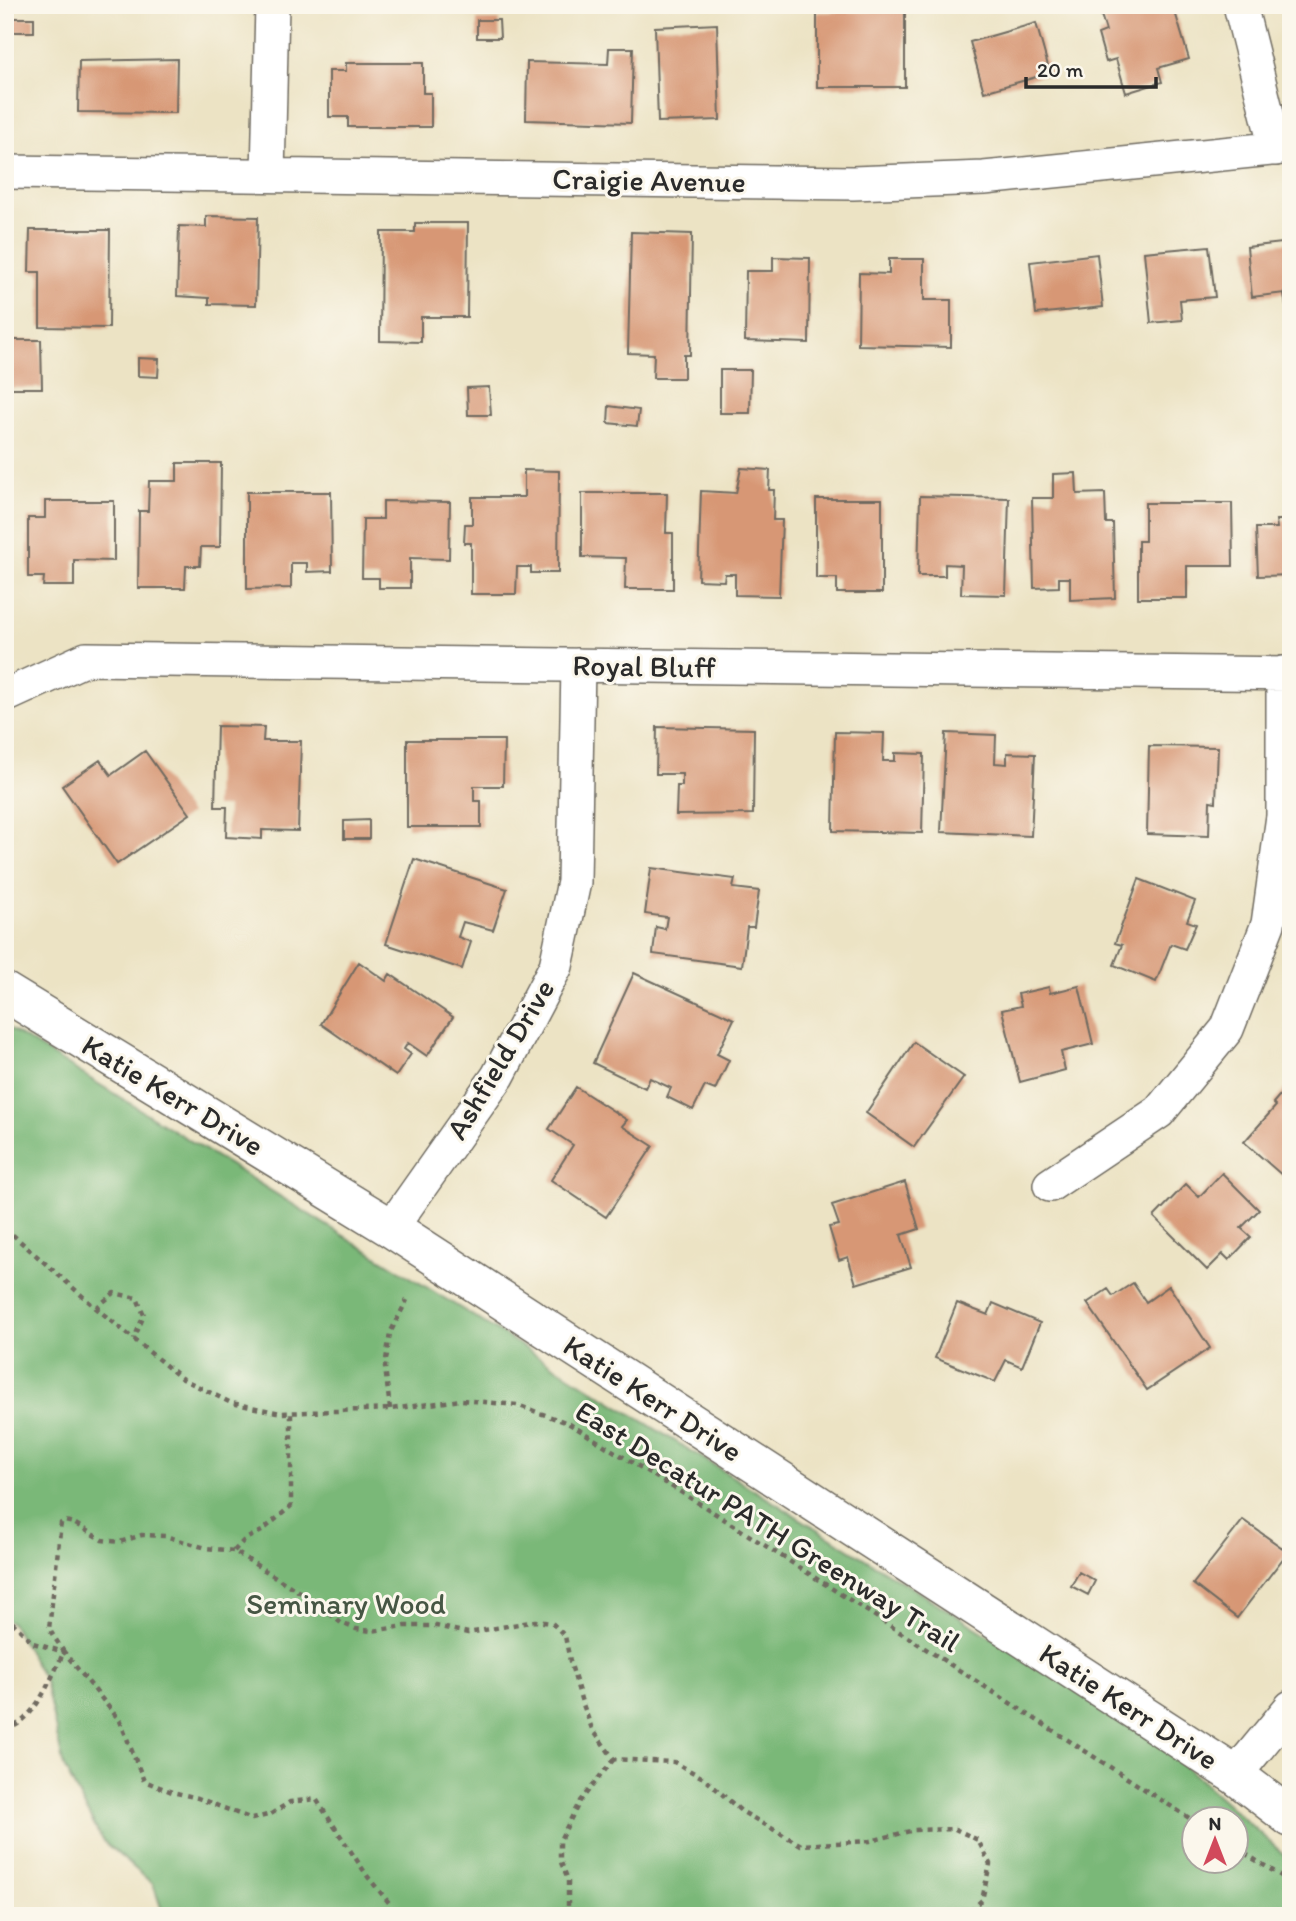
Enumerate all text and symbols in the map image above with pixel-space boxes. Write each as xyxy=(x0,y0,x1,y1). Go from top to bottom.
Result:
scale bar xyxy=(1026,46,1156,90)
text: 20 m xyxy=(1037,57,1084,82)
street label: Craigie Avenue xyxy=(552,160,746,200)
street label: Royal Bluff xyxy=(572,646,716,686)
street label: Ashfield Drive xyxy=(438,972,562,1146)
street label: Katie Kerr Drive xyxy=(75,1026,271,1164)
street label: Katie Kerr Drive xyxy=(557,1326,749,1470)
street label: East Decatur PATH Greenway Trail xyxy=(569,1392,968,1660)
park label: Seminary Wood xyxy=(246,1585,446,1622)
street label: Katie Kerr Drive xyxy=(1033,1634,1225,1778)
north arrow xyxy=(1180,1806,1250,1876)
text: N xyxy=(1209,1812,1221,1835)

